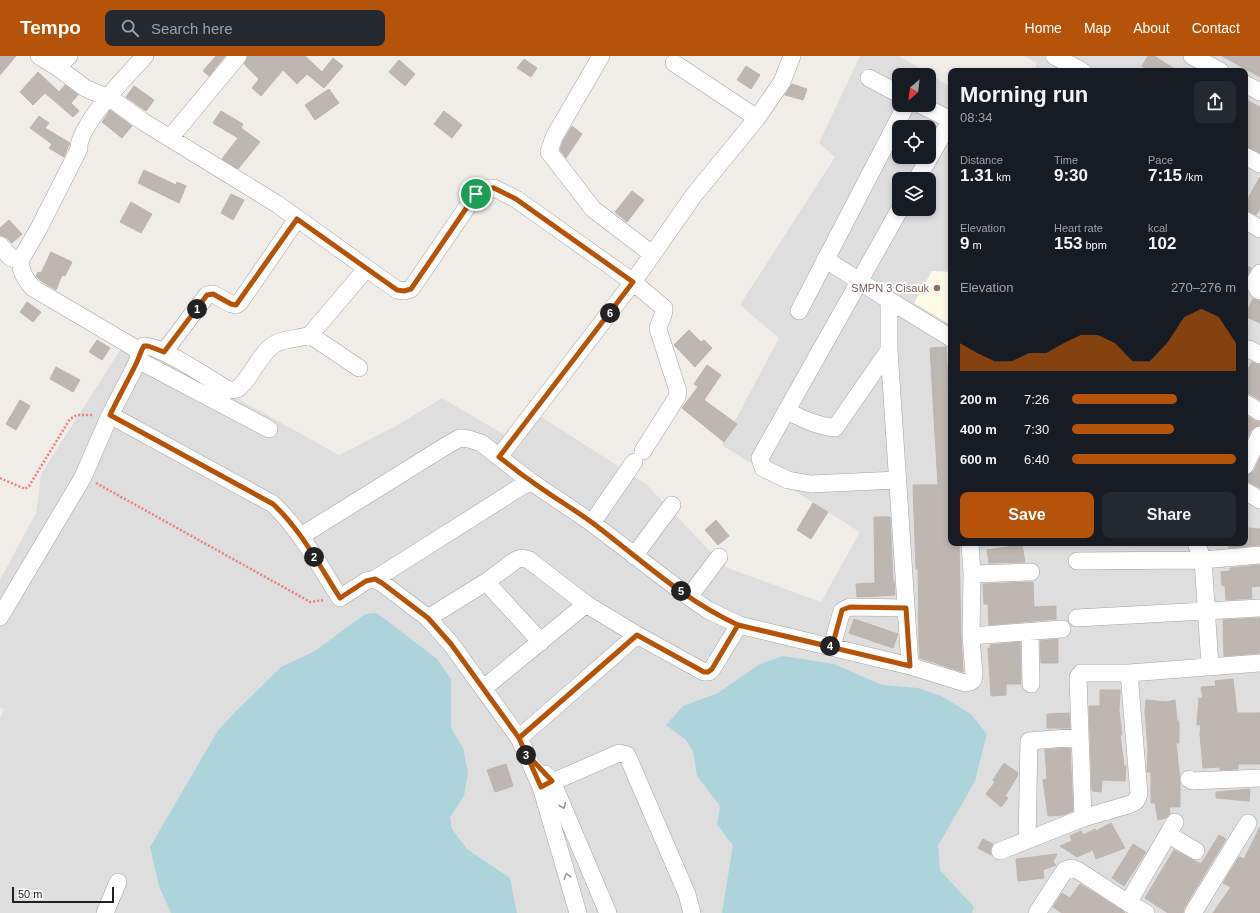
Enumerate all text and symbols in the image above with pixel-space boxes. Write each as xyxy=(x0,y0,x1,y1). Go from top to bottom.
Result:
search box xyxy=(105,10,385,46)
text: Tempo xyxy=(20,17,81,38)
icon: search xyxy=(119,17,141,39)
text: Search here xyxy=(151,20,233,37)
text: Home xyxy=(1025,20,1062,36)
text: Map xyxy=(1084,20,1111,36)
text: About xyxy=(1133,20,1170,36)
text: Contact xyxy=(1192,20,1240,36)
north arrow xyxy=(892,68,936,112)
map controls xyxy=(892,68,936,216)
button: share xyxy=(1194,81,1236,123)
text: Morning run xyxy=(960,82,1088,107)
text: 08:34 xyxy=(960,110,993,125)
button: locate xyxy=(892,120,936,164)
text: Distance xyxy=(960,154,1003,166)
text: Time xyxy=(1054,154,1078,166)
text: Pace xyxy=(1148,154,1173,166)
text: 1.31 xyxy=(960,166,993,185)
text: 9:30 xyxy=(1054,166,1088,185)
text: 7:15 xyxy=(1148,166,1182,185)
text: km xyxy=(993,171,1011,183)
text: /km xyxy=(1182,171,1203,183)
button: layers xyxy=(892,172,936,216)
pin xyxy=(459,177,493,211)
icon: arrive xyxy=(465,183,487,205)
text: Elevation xyxy=(960,222,1005,234)
text: Heart rate xyxy=(1054,222,1103,234)
text: kcal xyxy=(1148,222,1168,234)
text: 9 xyxy=(960,234,969,253)
text: 153 xyxy=(1054,234,1082,253)
text: 102 xyxy=(1148,234,1176,253)
text: m xyxy=(969,239,982,251)
text: bpm xyxy=(1082,239,1107,251)
text: Elevation xyxy=(960,280,1013,295)
text: 270–276 m xyxy=(1171,280,1236,295)
place label: SMPN 3 Cisauk xyxy=(851,282,929,294)
marker: SMPN 3 Cisauk xyxy=(932,283,942,293)
pin: 1 xyxy=(187,299,207,319)
text: 1 xyxy=(194,303,200,315)
pin: 6 xyxy=(600,303,620,323)
text: 6 xyxy=(607,307,613,319)
text: 200 m xyxy=(960,392,997,407)
text: 7:26 xyxy=(1024,392,1049,407)
text: 400 m xyxy=(960,422,997,437)
text: 7:30 xyxy=(1024,422,1049,437)
text: 600 m xyxy=(960,452,997,467)
text: 6:40 xyxy=(1024,452,1049,467)
button: Save xyxy=(960,492,1094,538)
button: Share xyxy=(1102,492,1236,538)
pin: 2 xyxy=(304,547,324,567)
text: 2 xyxy=(311,551,317,563)
pin: 5 xyxy=(671,581,691,601)
text: 5 xyxy=(678,585,684,597)
pin: 4 xyxy=(820,636,840,656)
text: 4 xyxy=(827,640,833,652)
pin: 3 xyxy=(516,745,536,765)
text: 3 xyxy=(523,749,529,761)
one-way arrow xyxy=(558,802,566,809)
one-way arrow xyxy=(563,872,572,879)
scale bar xyxy=(12,885,114,904)
text: 50 m xyxy=(18,888,42,900)

